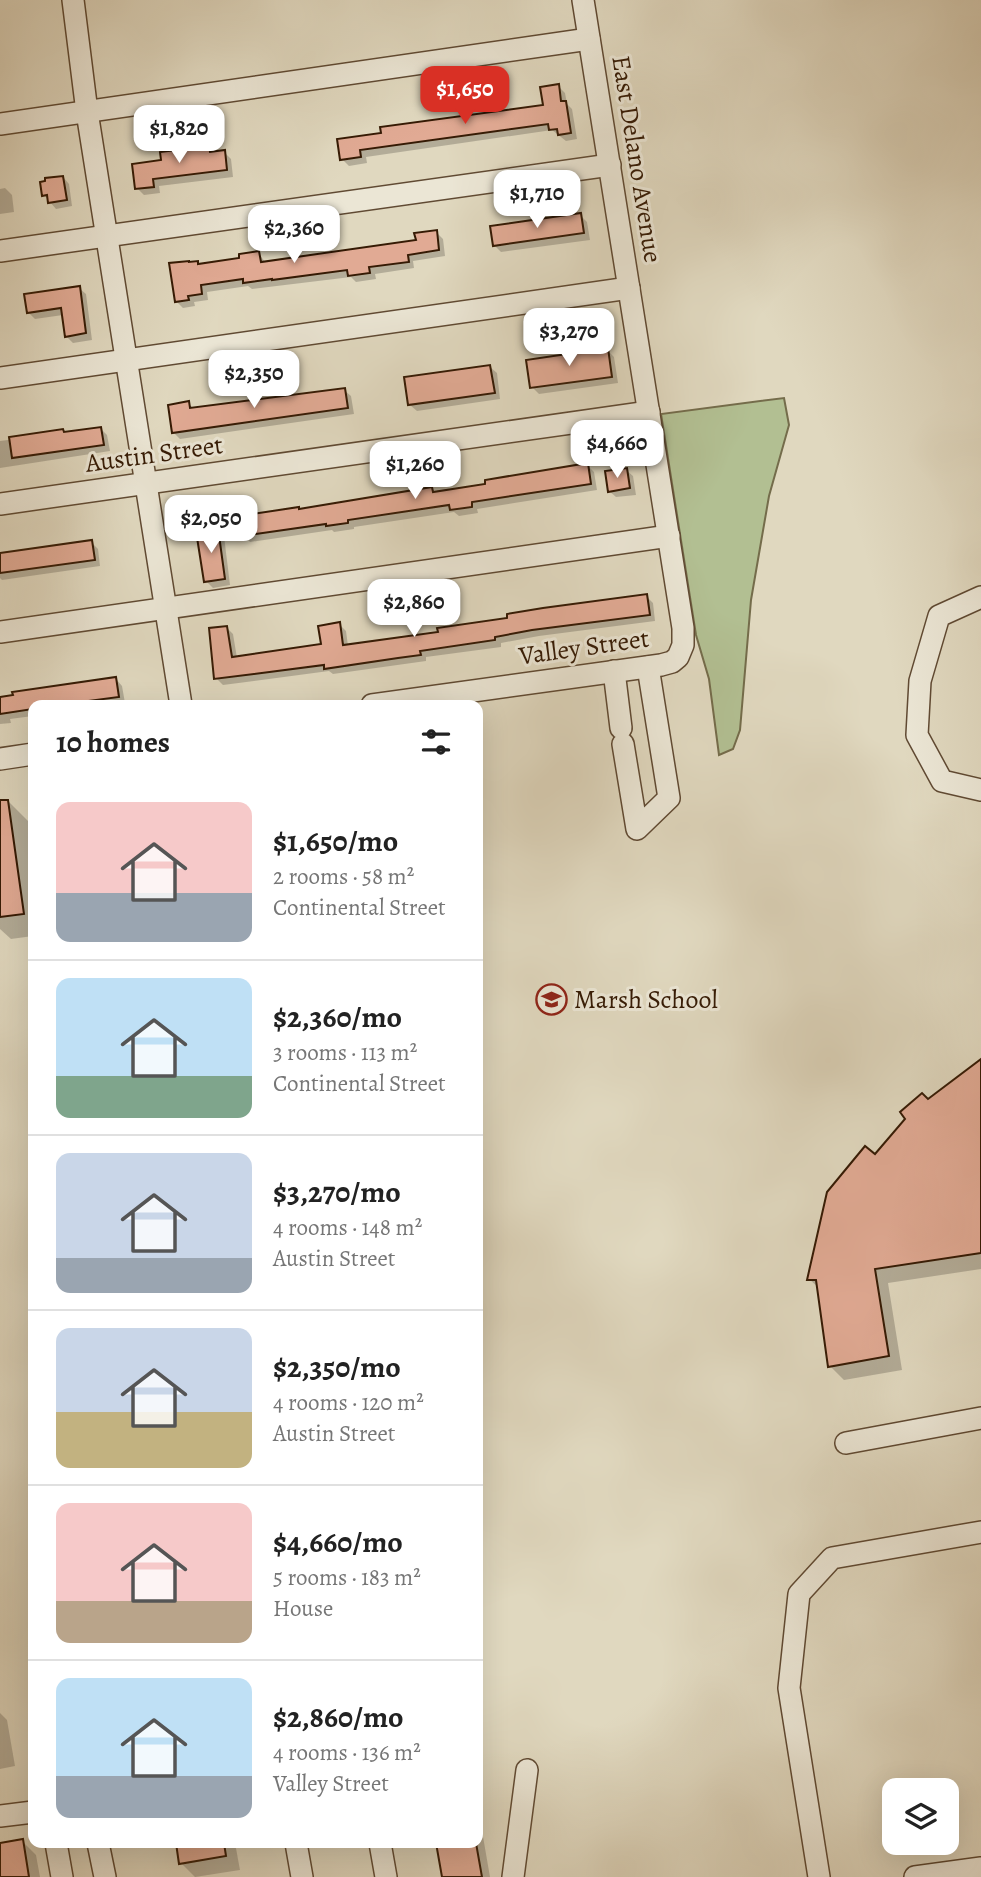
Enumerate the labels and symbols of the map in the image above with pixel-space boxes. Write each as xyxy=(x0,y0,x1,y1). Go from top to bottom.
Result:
street label: East Delano Avenue xyxy=(603,53,671,265)
pin: $1,650 xyxy=(408,66,522,126)
pin: $1,820 xyxy=(122,106,236,165)
pin: $1,710 xyxy=(480,170,594,230)
pin: $2,360 xyxy=(237,205,351,265)
pin: $3,270 xyxy=(512,308,626,368)
pin: $2,350 xyxy=(197,350,311,410)
pin: $4,660 xyxy=(560,420,674,480)
street label: Austin Street xyxy=(82,427,225,481)
pin: $1,260 xyxy=(358,442,472,501)
pin: $2,050 xyxy=(154,496,268,555)
pin: $2,860 xyxy=(357,580,471,639)
street label: Valley Street xyxy=(516,621,652,674)
school or university icon: Marsh School xyxy=(534,982,568,1016)
place label: Marsh School xyxy=(574,982,718,1017)

